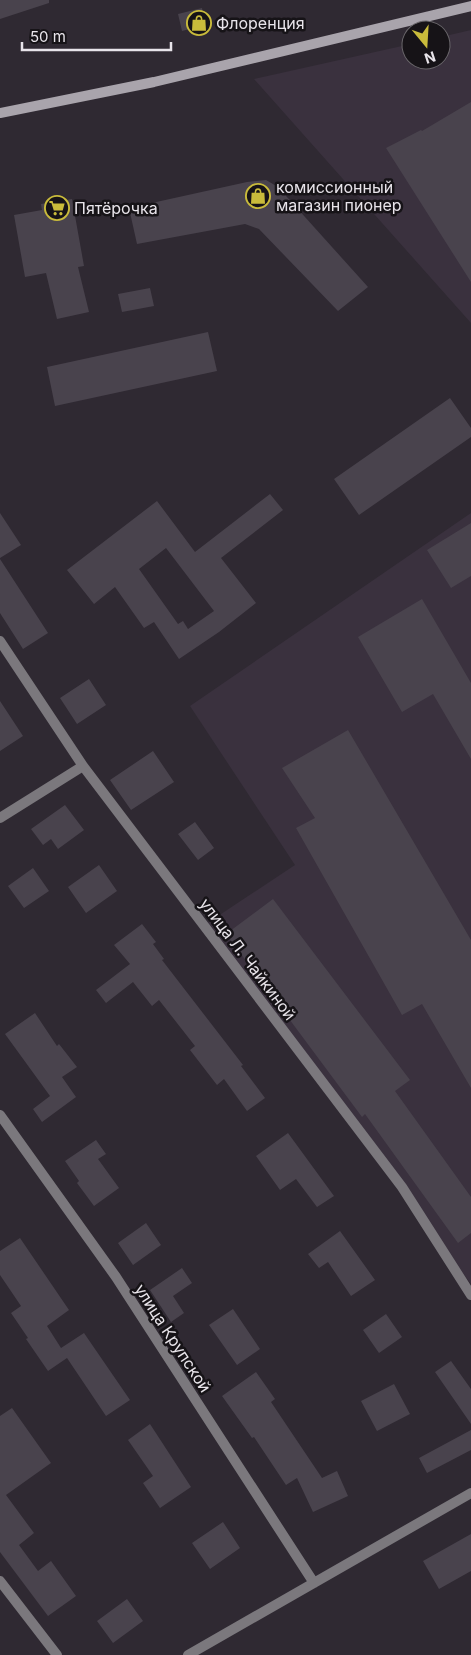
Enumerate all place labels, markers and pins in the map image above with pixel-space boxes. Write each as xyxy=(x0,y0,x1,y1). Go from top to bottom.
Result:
shop icon: Флоренция xyxy=(186,10,212,36)
place label: Флоренция xyxy=(216,13,305,33)
place label: комиссионный магазин пионер xyxy=(276,177,402,215)
shop icon: комиссионный магазин пионер xyxy=(245,183,271,209)
supermarket icon: Пятёрочка xyxy=(44,195,70,221)
place label: Пятёрочка xyxy=(74,198,158,218)

